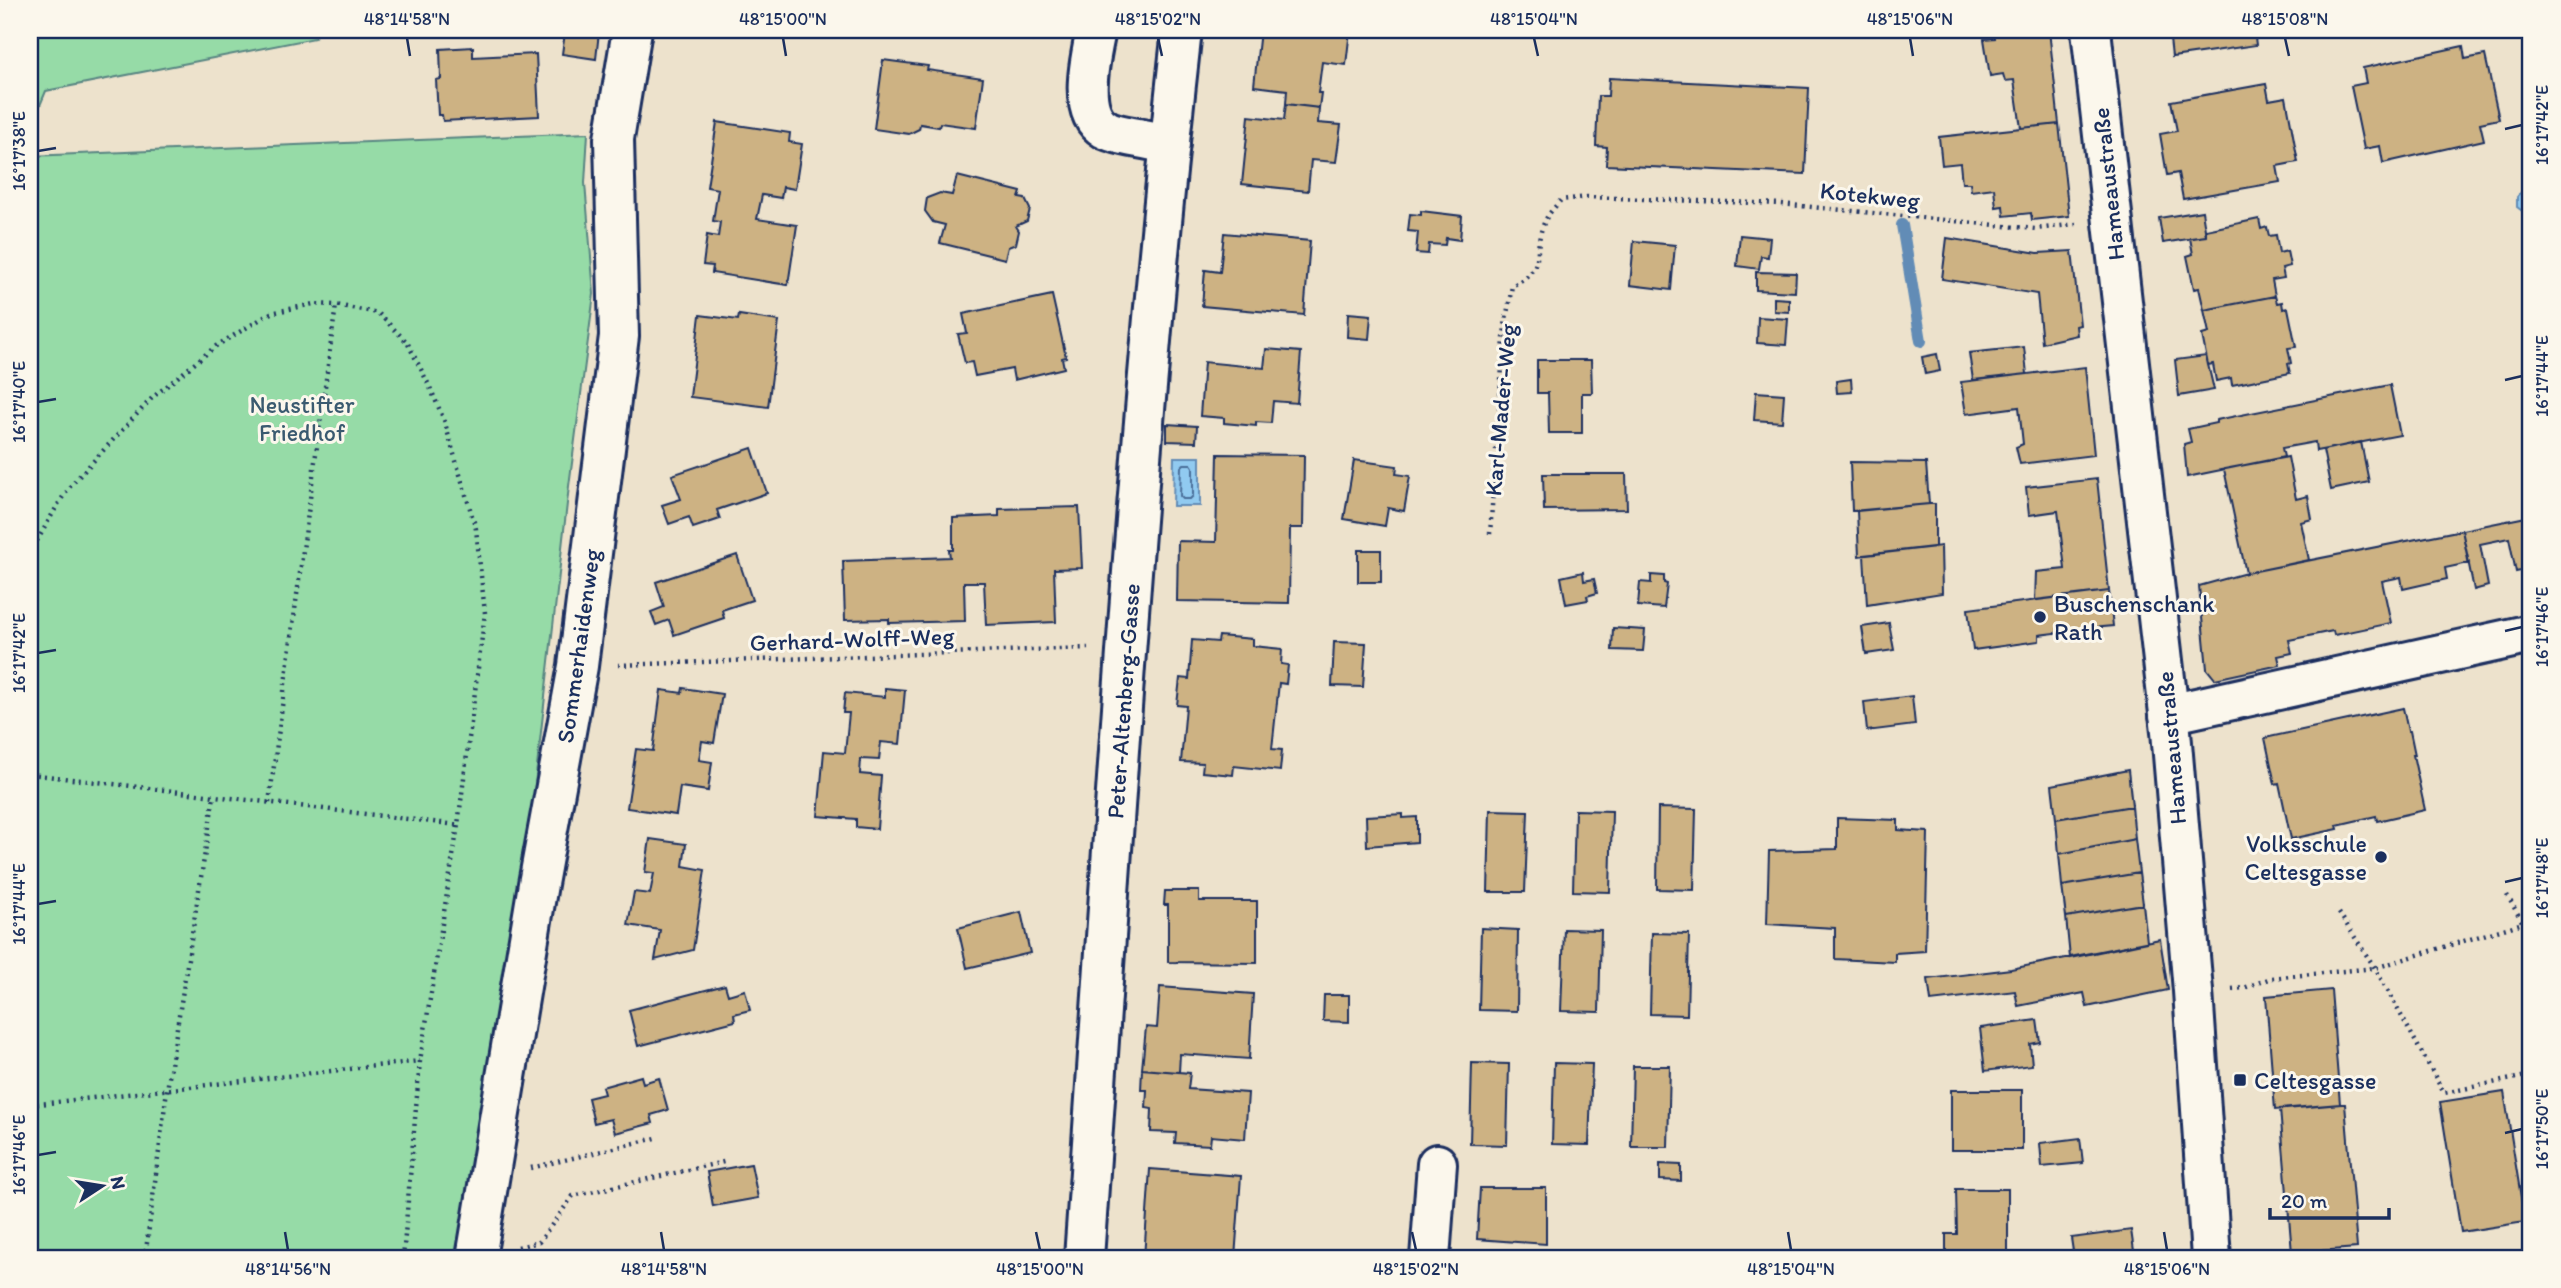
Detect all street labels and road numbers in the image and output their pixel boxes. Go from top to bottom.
street label: Hameaustraße [2086,106,2130,262]
street label: Kotekweg [1819,175,1922,215]
street label: Karl-Mader-Weg [1478,322,1522,497]
street label: Sommerhaidenweg [550,546,606,745]
street label: Peter-Altenberg-Gasse [1100,582,1146,820]
street label: Gerhard-Wolff-Weg [749,621,956,657]
street label: Hameaustraße [2150,670,2192,826]

